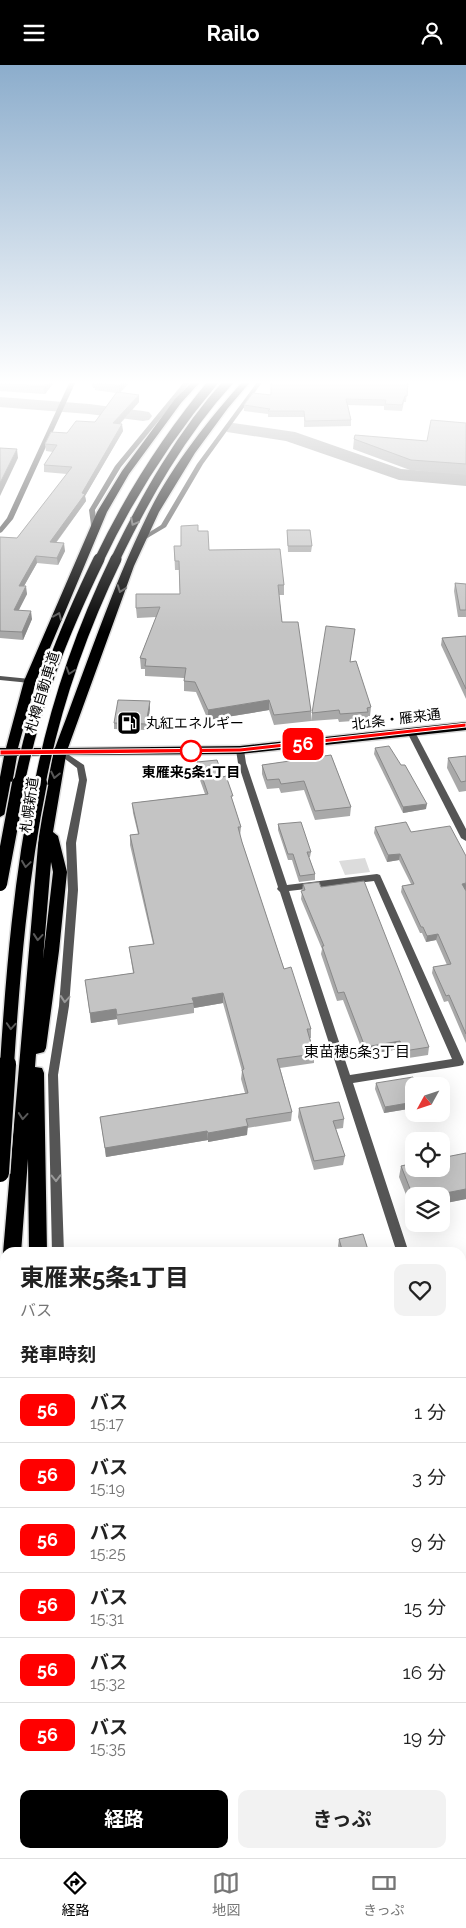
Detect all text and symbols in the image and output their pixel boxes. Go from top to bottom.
icon: menu [20,19,48,47]
icon: person [418,19,446,47]
text: Railo [207,20,259,46]
one-way arrow [130,517,140,526]
one-way arrow [117,584,127,593]
one-way arrow [51,612,62,621]
street label: 札樽自動車道 [22,649,62,735]
one-way arrow [65,667,75,675]
street label: 北1条・雁来通 [350,706,442,732]
fuel station icon: 丸紅エネルギー [116,710,142,736]
place label: 丸紅エネルギー [146,715,244,731]
line badge: 56 [280,728,326,760]
text: 56 [293,733,313,754]
marker: 東雁来5条1丁目 [180,740,202,762]
place label: 東雁来5条1丁目 [142,764,240,780]
one-way arrow [50,771,61,780]
street label: 札幌新道 [17,776,41,834]
one-way arrow [22,860,32,868]
one-way arrow [33,933,44,941]
one-way arrow [59,995,70,1003]
one-way arrow [5,1022,16,1030]
district label: 東苗穂5条3丁目 [304,1043,410,1061]
north arrow [405,1077,450,1123]
map controls [405,1077,450,1232]
one-way arrow [18,1112,29,1120]
button: locate [405,1132,450,1177]
one-way arrow [51,1174,61,1182]
button: layers [405,1187,450,1232]
text: 東雁来5条1丁目 [20,1263,189,1292]
button: heart [394,1264,446,1316]
text: バス [20,1301,52,1320]
text: 発車時刻 [20,1343,96,1365]
text: バス [90,1391,128,1413]
text: 56 [37,1399,58,1420]
text: 1 分 [414,1401,446,1423]
text: 15:17 [90,1414,124,1433]
text: バス [90,1456,128,1478]
text: 56 [37,1464,58,1485]
text: 3 分 [412,1466,446,1488]
text: 15:19 [90,1479,125,1498]
text: バス [90,1521,128,1543]
text: 56 [37,1529,58,1550]
text: 9 分 [411,1531,446,1553]
text: 15:25 [90,1544,126,1563]
text: バス [90,1586,128,1608]
text: 56 [37,1594,58,1615]
text: 15 分 [404,1596,446,1618]
text: 15:31 [90,1609,124,1628]
text: バス [90,1651,128,1673]
text: 56 [37,1659,58,1680]
text: 16 分 [403,1661,446,1683]
text: 15:32 [90,1674,125,1693]
text: バス [90,1716,128,1738]
text: 56 [37,1724,58,1745]
text: 19 分 [403,1726,446,1748]
text: 15:35 [90,1739,126,1758]
button: 経路 [20,1790,228,1848]
button: きっぷ [238,1790,446,1848]
tab: 経路 [61,1869,89,1919]
tab: 地図 [212,1869,240,1919]
tab: きっぷ [363,1869,405,1919]

